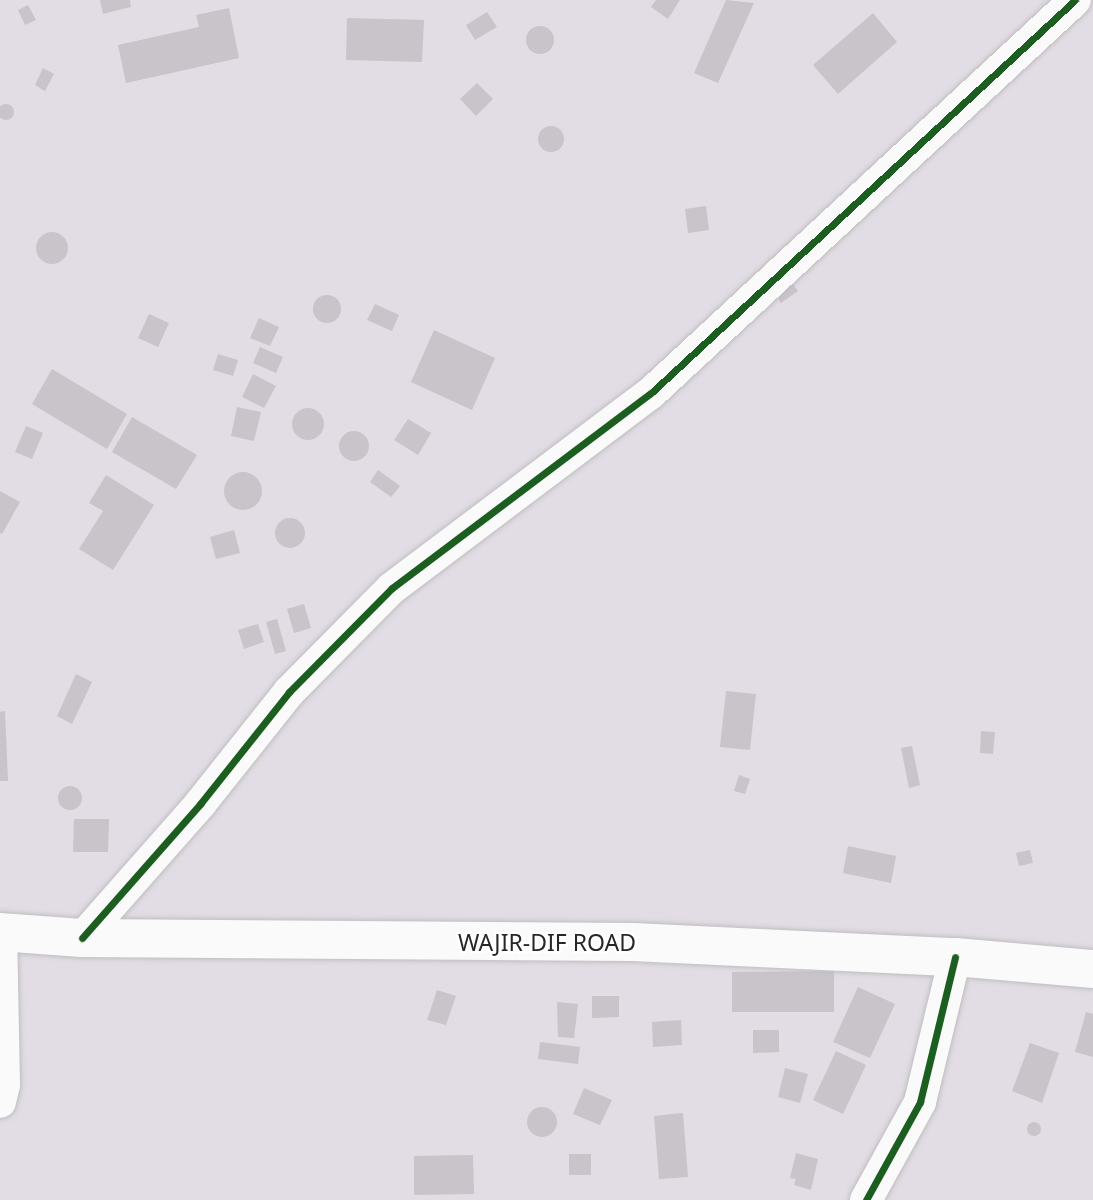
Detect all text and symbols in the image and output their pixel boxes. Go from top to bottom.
street label: WAJIR-DIF ROAD [458,928,636,956]

